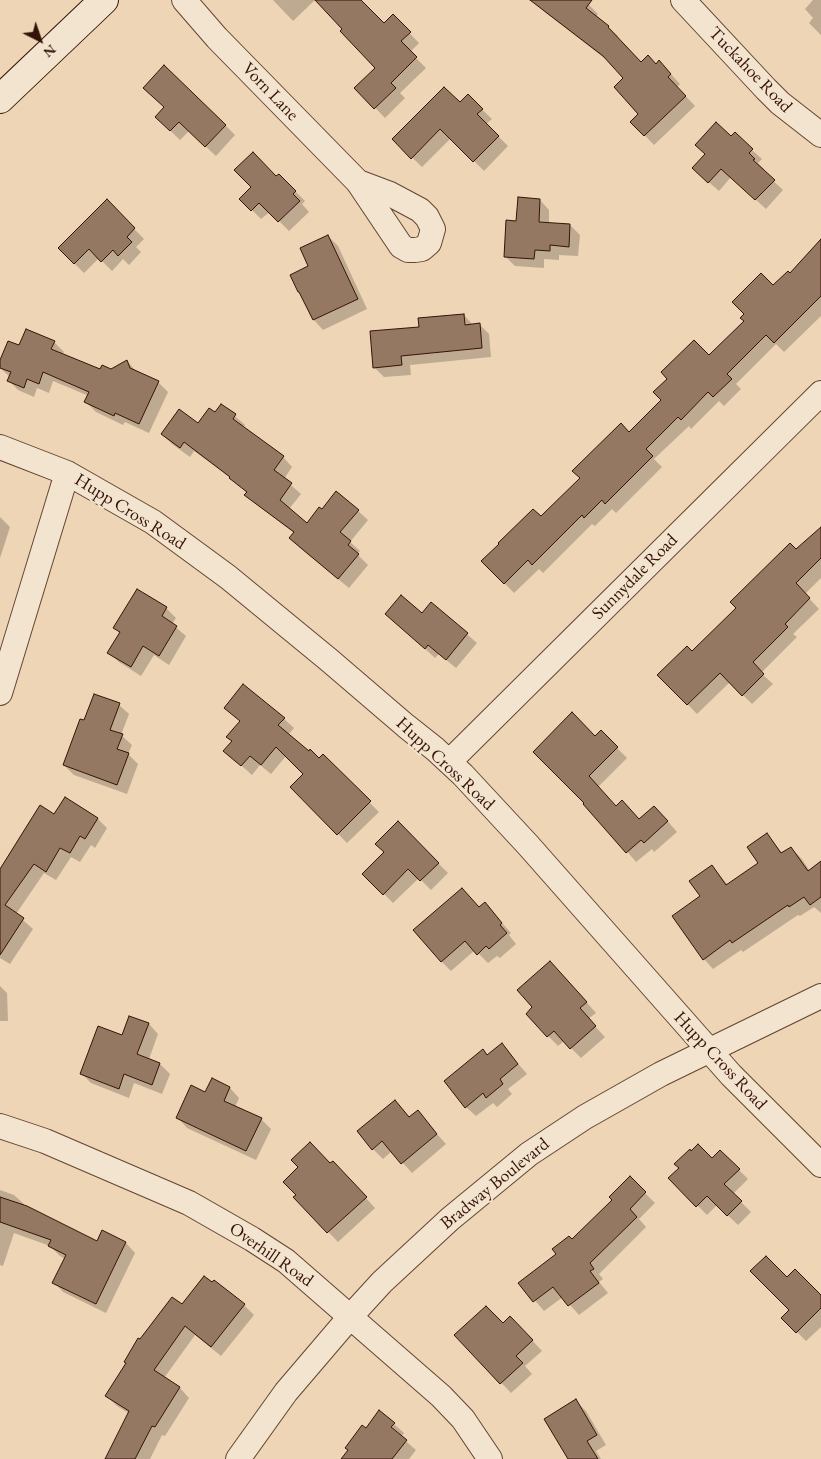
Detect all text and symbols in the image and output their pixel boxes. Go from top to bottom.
north arrow [15,15,65,65]
street label: Tuckahoe Road [704,23,796,117]
text: N [40,41,60,62]
street label: Vorn Lane [237,58,303,126]
street label: Hupp Cross Road [70,469,190,555]
street label: Sunnydale Road [588,530,682,624]
street label: Hupp Cross Road [391,713,499,815]
street label: Hupp Cross Road [669,1007,771,1115]
street label: Bradway Boulevard [436,1134,554,1234]
street label: Overhill Road [225,1218,317,1292]

